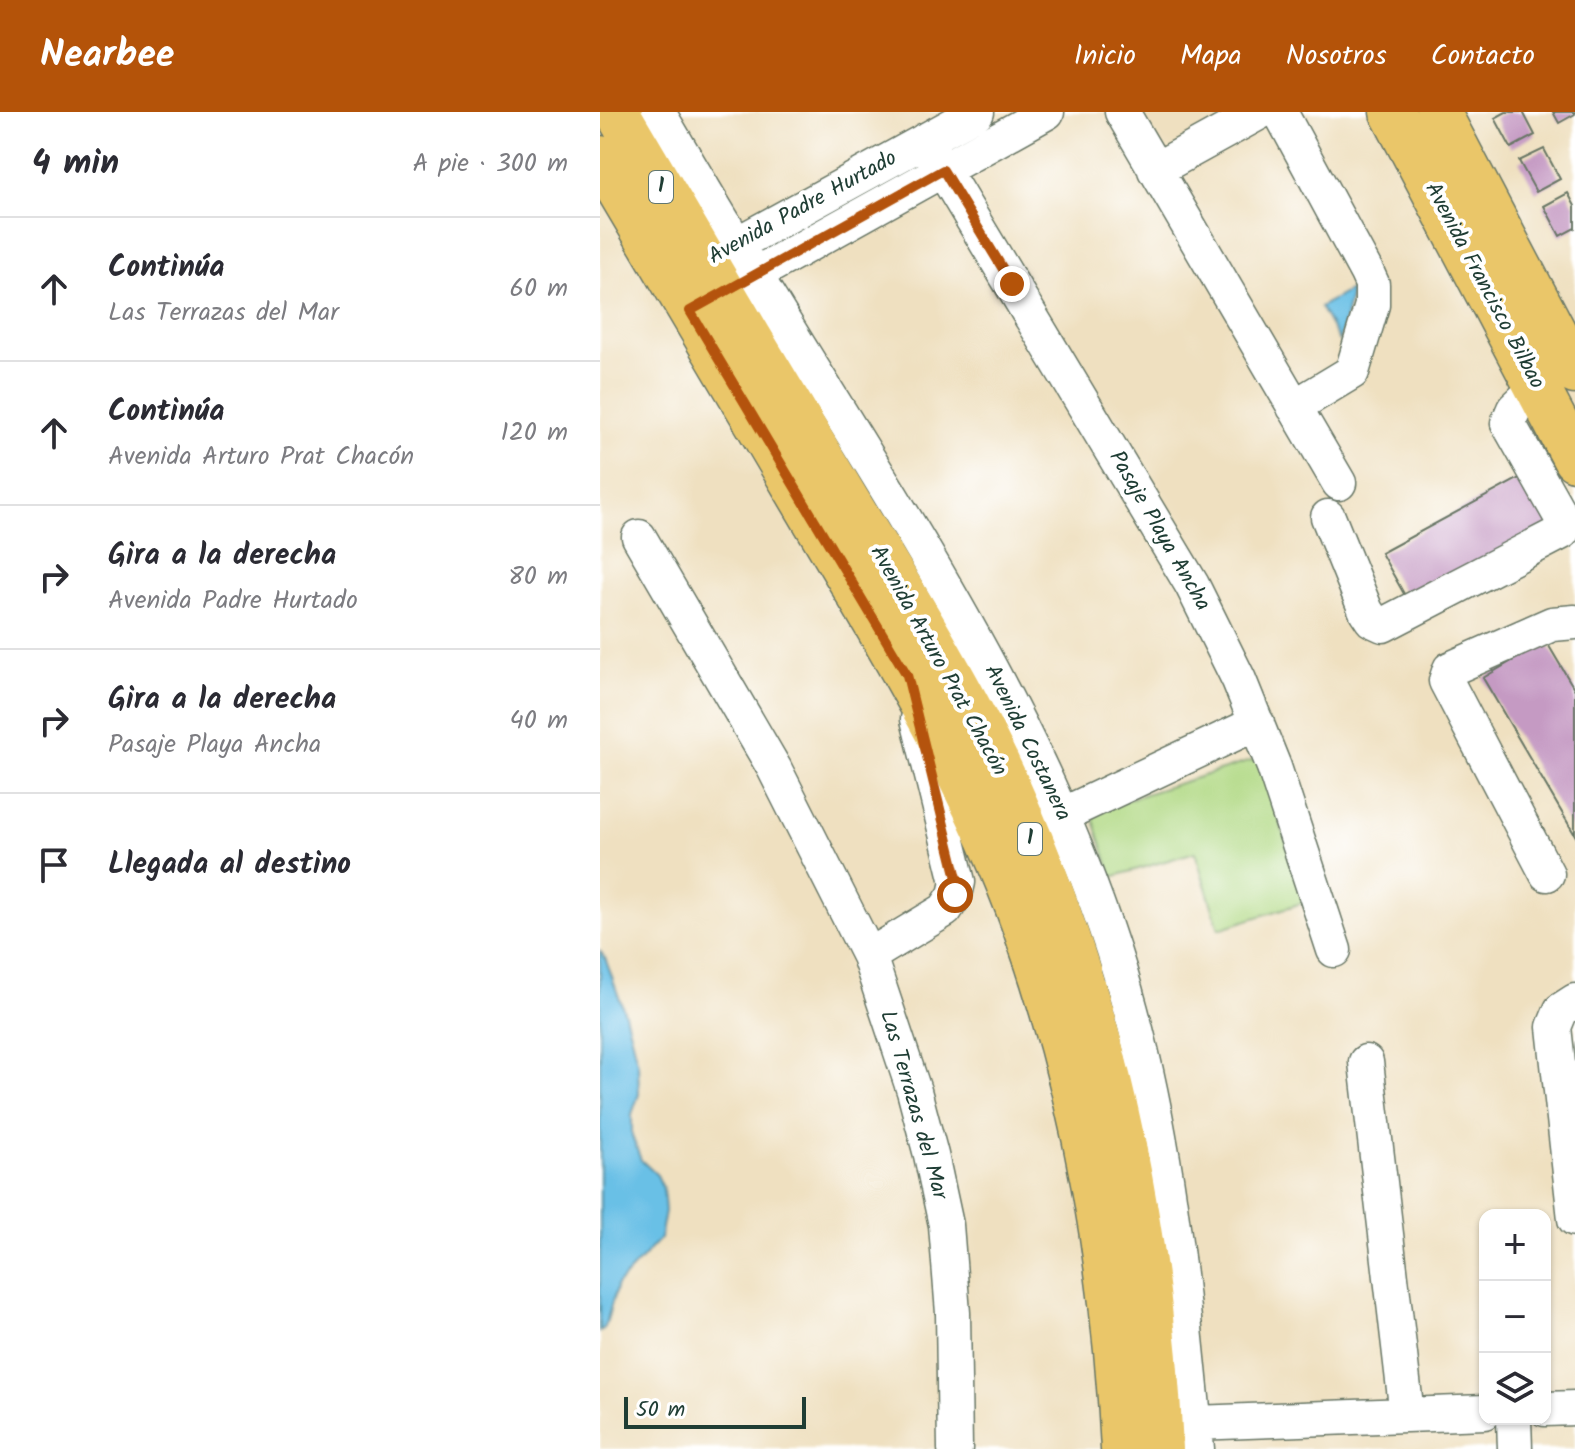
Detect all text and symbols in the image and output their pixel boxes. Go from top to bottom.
text: Nearbee [40,26,174,86]
text: Inicio [1074,34,1136,79]
text: Mapa [1180,34,1242,79]
text: Nosotros [1286,34,1387,79]
text: Contacto [1431,34,1535,79]
text: 4 min [32,137,119,191]
street label: Avenida Padre Hurtado [702,141,904,275]
text: A pie · 300 m [412,143,568,185]
road number: 1 [649,171,673,203]
street label: Avenida Francisco Bilbao [1415,176,1553,396]
text: Continúa [108,244,224,292]
route end [994,266,1030,302]
icon: ahead [32,267,76,311]
text: 60 m [509,268,568,310]
text: Las Terrazas del Mar [108,292,339,334]
text: Continúa [108,388,224,436]
icon: ahead [32,411,76,455]
text: 120 m [501,412,568,454]
text: Avenida Arturo Prat Chacón [108,436,414,478]
street label: Pasaje Playa Ancha [1099,444,1219,618]
text: Gira a la derecha [108,532,336,580]
street label: Avenida Arturo Prat Chacón [860,539,1016,783]
icon: right [32,555,76,599]
text: 80 m [508,556,568,598]
text: Avenida Padre Hurtado [108,580,358,622]
street label: Avenida Costanera [974,659,1080,827]
text: Gira a la derecha [108,676,336,724]
icon: right [32,699,76,743]
text: 40 m [510,700,568,742]
text: Pasaje Playa Ancha [108,724,321,766]
road number: 1 [1018,823,1042,855]
text: Llegada al destino [108,841,351,889]
icon: arrive [32,843,76,887]
route start [937,877,973,913]
street label: Las Terrazas del Mar [869,1006,957,1205]
map controls [1479,1209,1551,1425]
button: + [1479,1209,1551,1281]
button: − [1479,1281,1551,1353]
button: layers [1479,1353,1551,1425]
scale bar [624,1393,806,1429]
text: 50 m [636,1393,685,1428]

